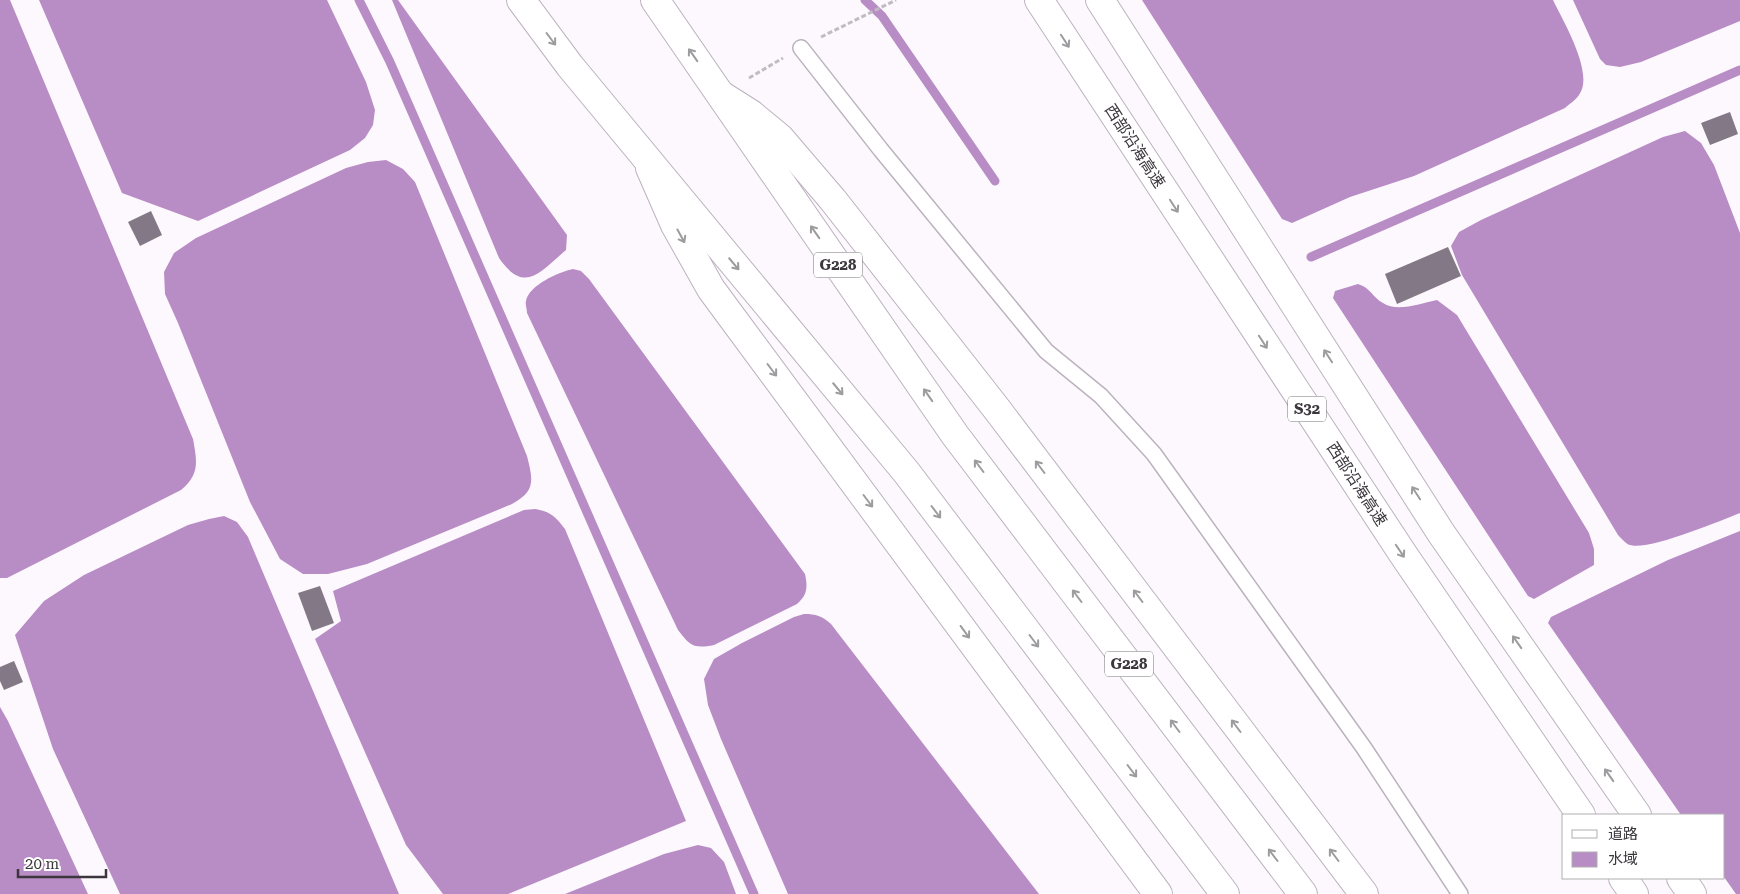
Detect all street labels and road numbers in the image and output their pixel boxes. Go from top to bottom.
street label: 西部沿海高速 [1101,101,1169,191]
road number: G228 [814,252,862,278]
road number: S32 [1288,396,1326,422]
street label: 西部沿海高速 [1323,439,1391,529]
road number: G228 [1105,652,1153,676]

